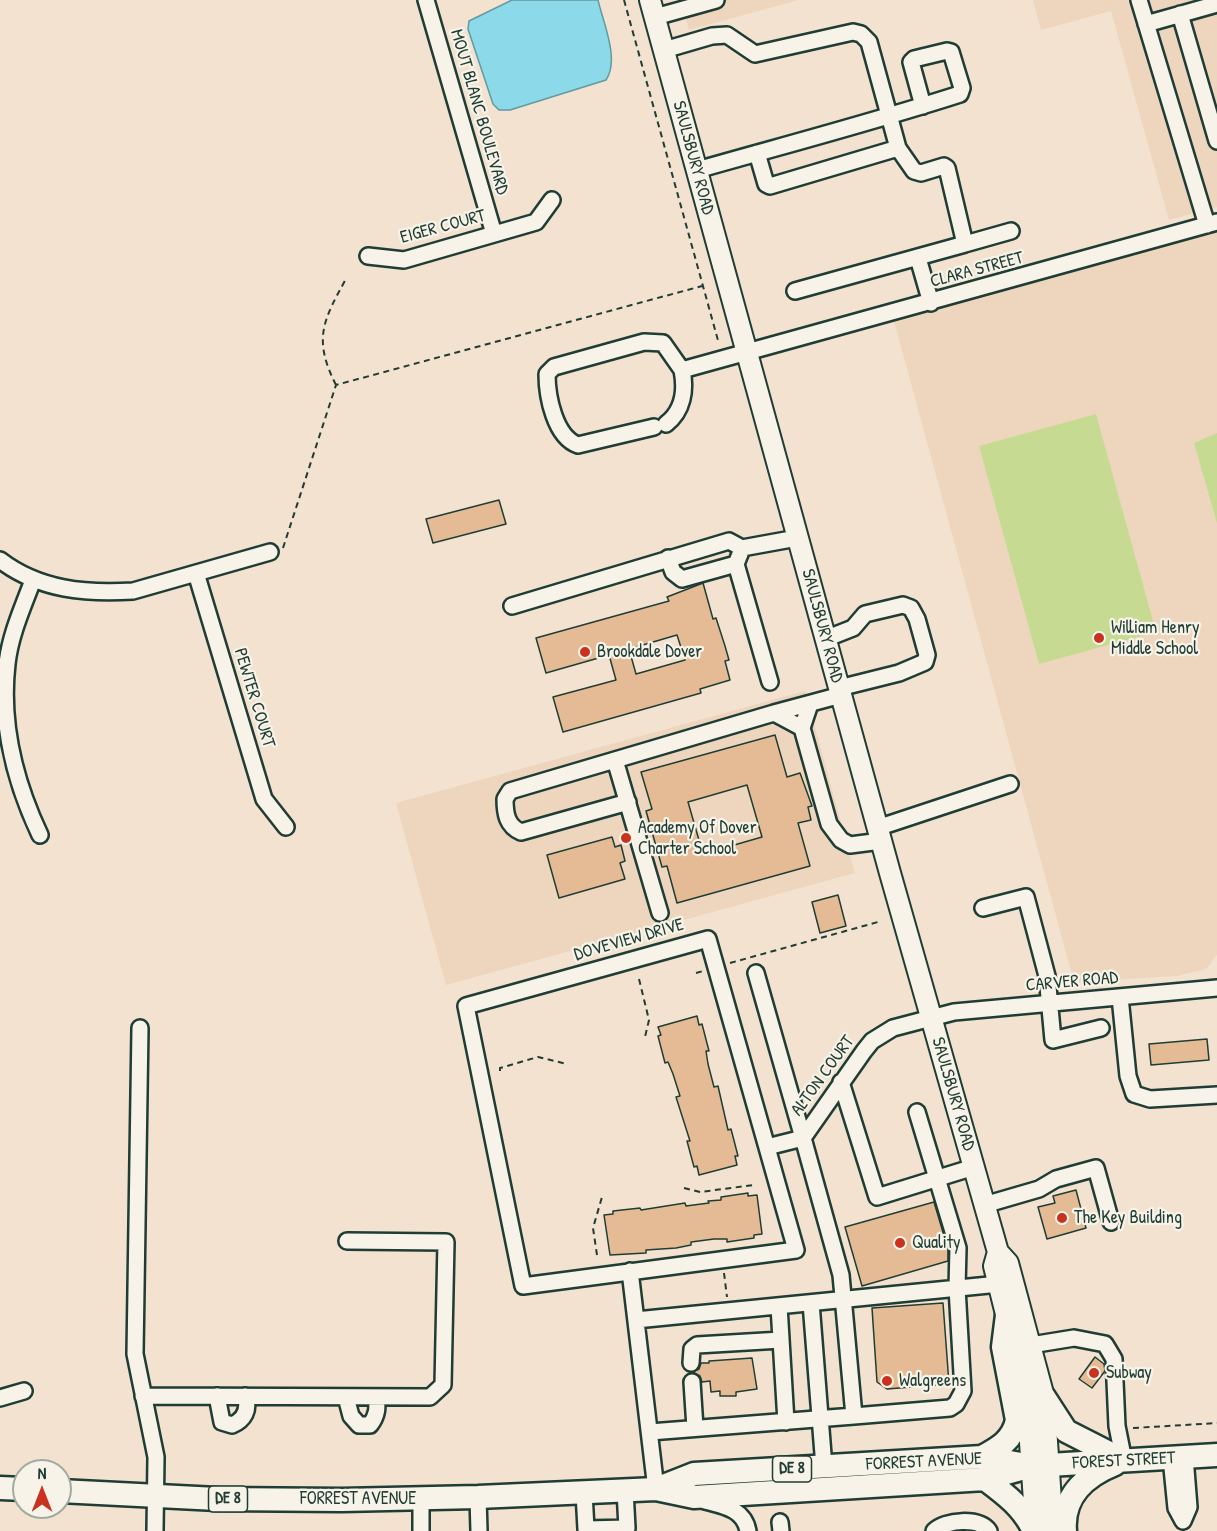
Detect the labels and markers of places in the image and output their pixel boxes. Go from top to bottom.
place label: William Henry Middle School [1111,617,1200,660]
marker: William Henry Middle School [1092,631,1106,645]
place label: Brookdale Dover [597,641,702,663]
marker: Brookdale Dover [578,645,592,659]
place label: Academy Of Dover Charter School [638,817,757,860]
marker: Academy Of Dover Charter School [619,831,633,845]
place label: The Key Building [1074,1207,1182,1229]
marker: The Key Building [1055,1211,1069,1225]
place label: Quality [912,1232,961,1254]
marker: Quality [893,1236,907,1250]
place label: Subway [1106,1362,1152,1384]
marker: Subway [1087,1366,1101,1380]
place label: Walgreens [899,1370,966,1392]
marker: Walgreens [880,1374,894,1388]

